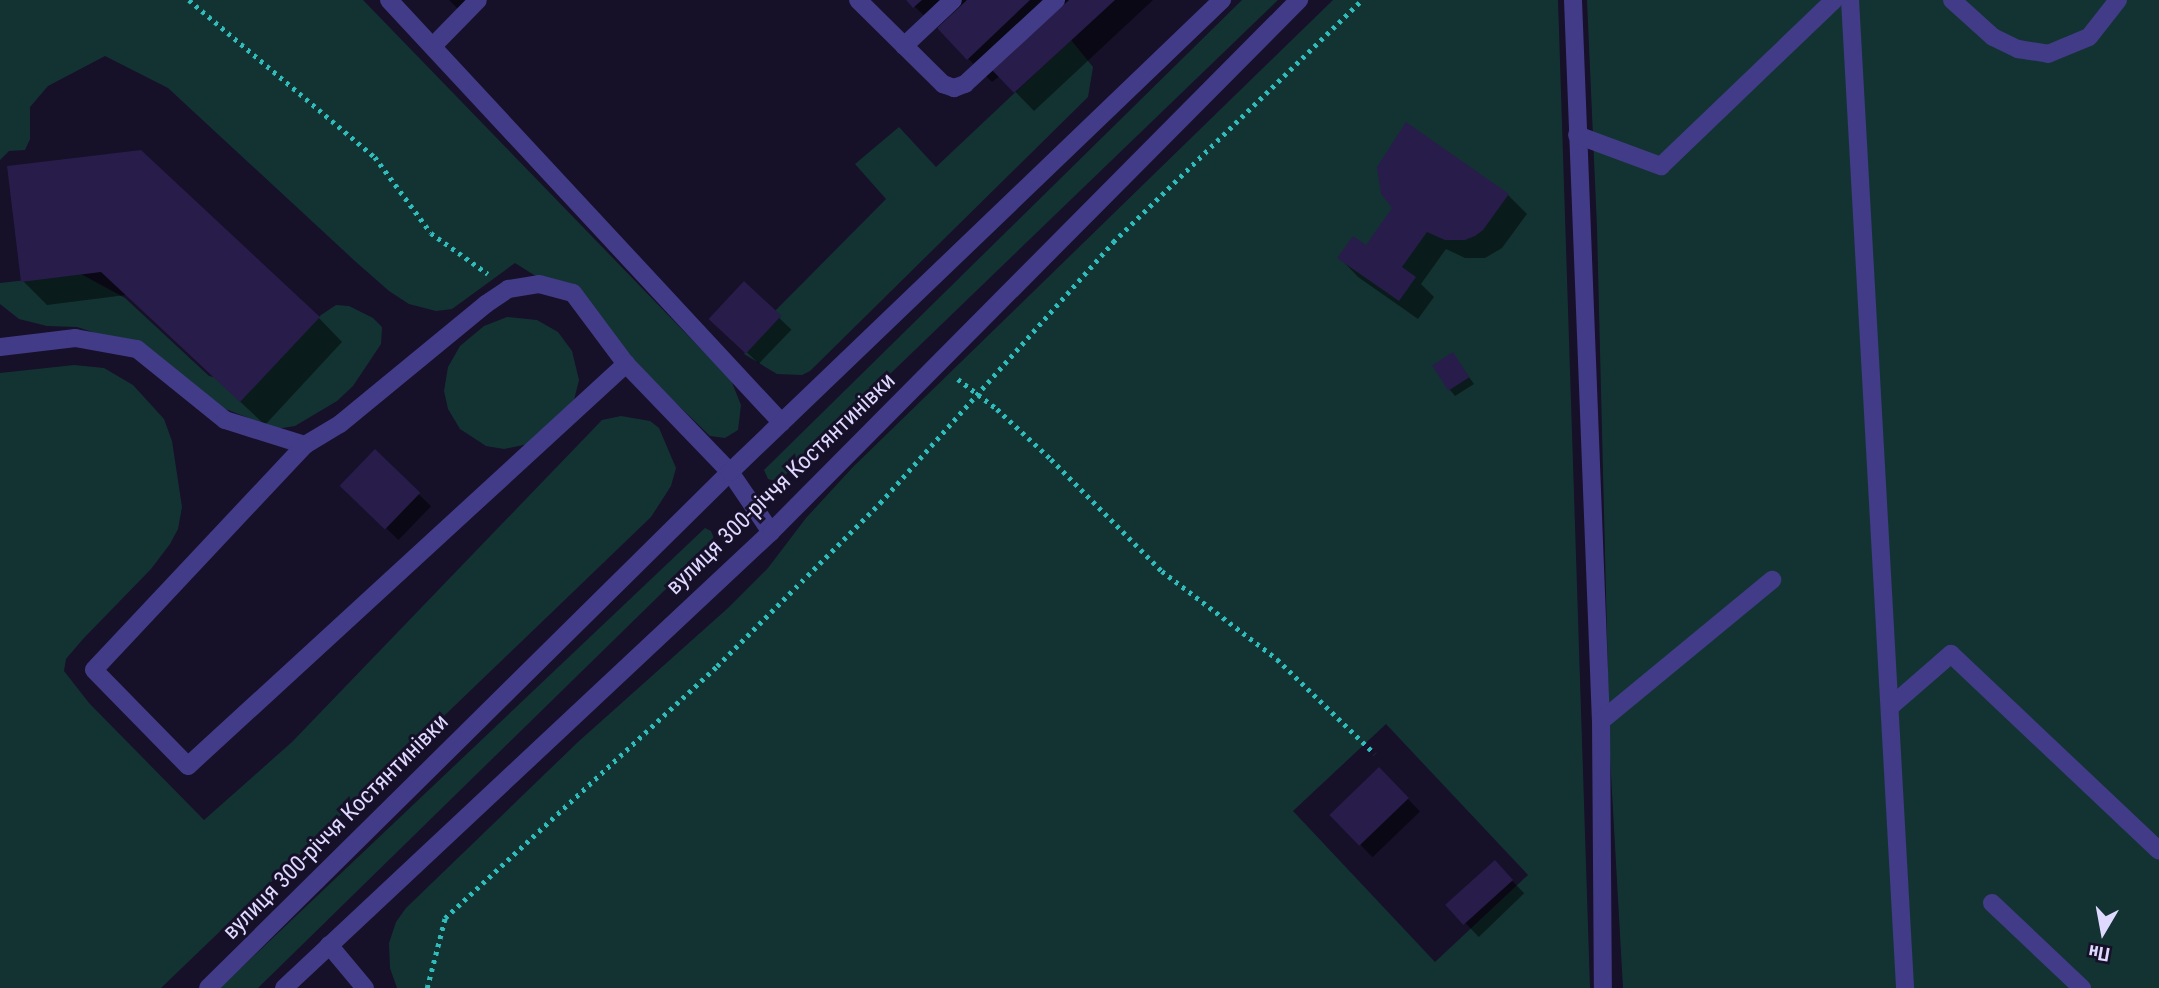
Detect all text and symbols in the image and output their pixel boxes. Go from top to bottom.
street label: вулиця 300-річчя Костянтинівки [661,367,901,601]
street label: вулиця 300-річчя Костянтинівки [217,708,455,946]
north arrow [2068,897,2138,967]
text: Пн [2087,940,2112,966]

